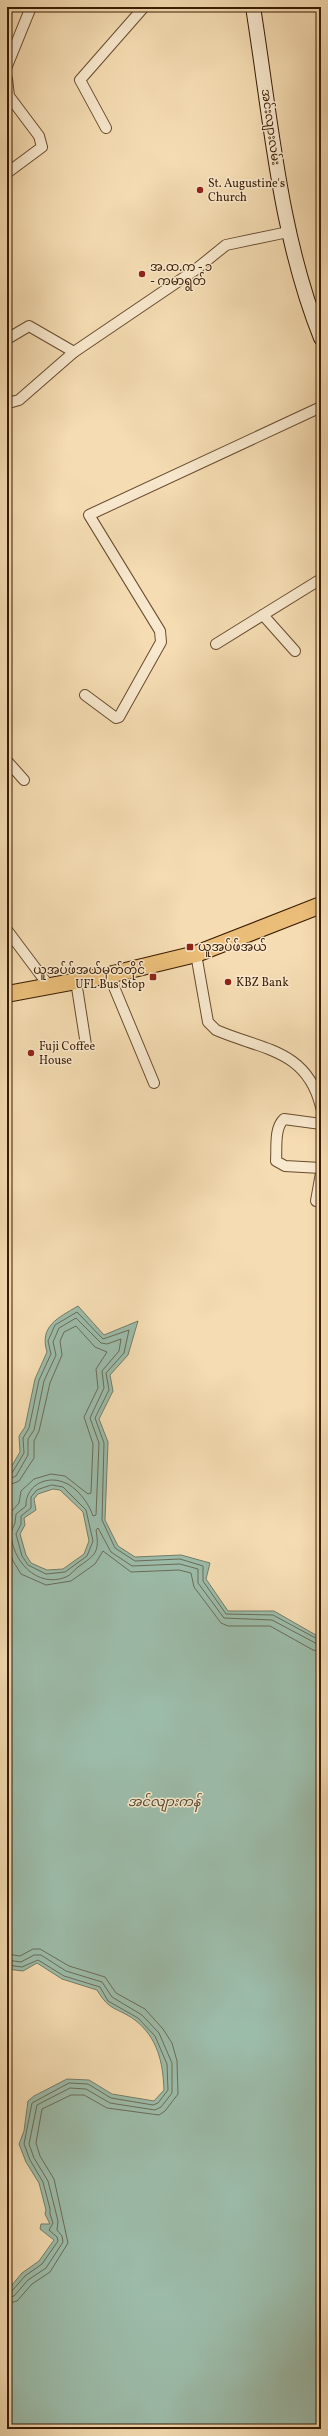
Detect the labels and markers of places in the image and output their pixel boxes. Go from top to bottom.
place label: St. Augustine's Church [208,176,285,206]
marker: St. Augustine's Church [195,185,205,195]
place label: အ.ထ.က - ၁ - ကမာရွတ် [150,260,212,291]
marker: အ.ထ.က - ၁ - ကမာရွတ် [137,269,147,279]
place label: ယူအပ်ဖ်အယ် [198,938,267,957]
marker: ယူအပ်ဖ်အယ် [185,942,195,952]
place label: ယူအပ်ဖ်အယ်မှတ်တိုင် UFL Bus Stop [33,961,145,993]
marker: ယူအပ်ဖ်အယ်မှတ်တိုင် UFL Bus Stop [148,972,158,982]
place label: KBZ Bank [236,975,289,991]
marker: KBZ Bank [223,977,233,987]
place label: Fuji Coffee House [39,1039,95,1069]
marker: Fuji Coffee House [26,1048,36,1058]

